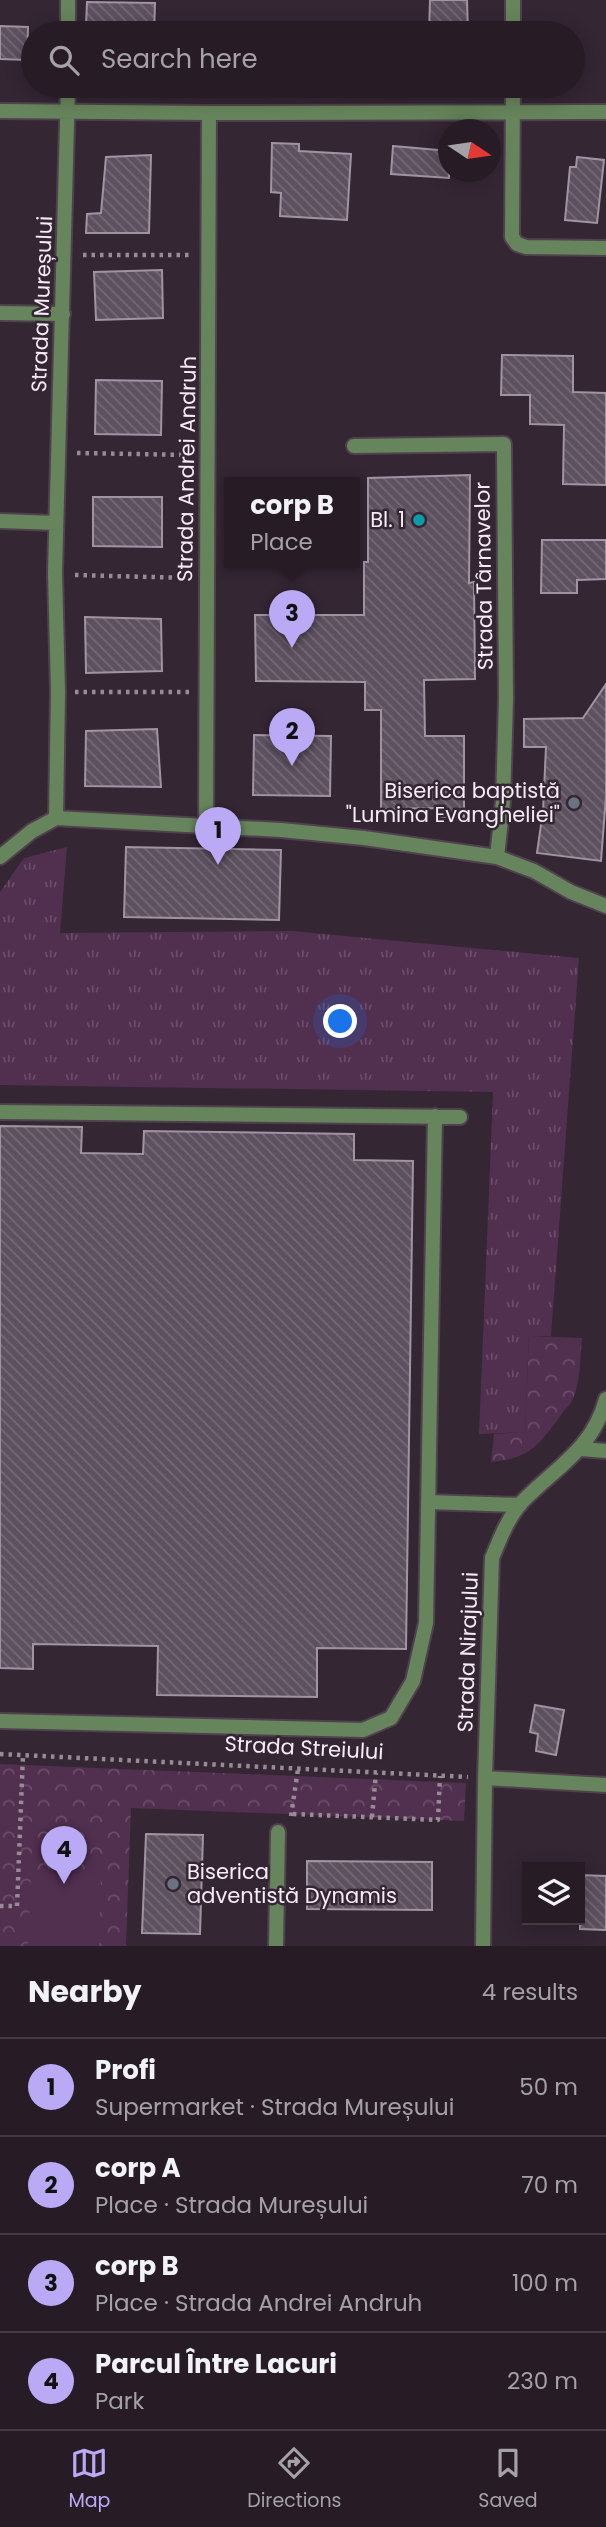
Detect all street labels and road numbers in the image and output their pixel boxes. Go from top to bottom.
street label: Strada Mureșului [24,215,59,393]
street label: Strada Andrei Andruh [170,356,203,582]
street label: Strada Târnavelor [467,481,500,670]
street label: Strada Nirajului [450,1571,485,1733]
street label: Strada Streiului [224,1729,384,1766]

